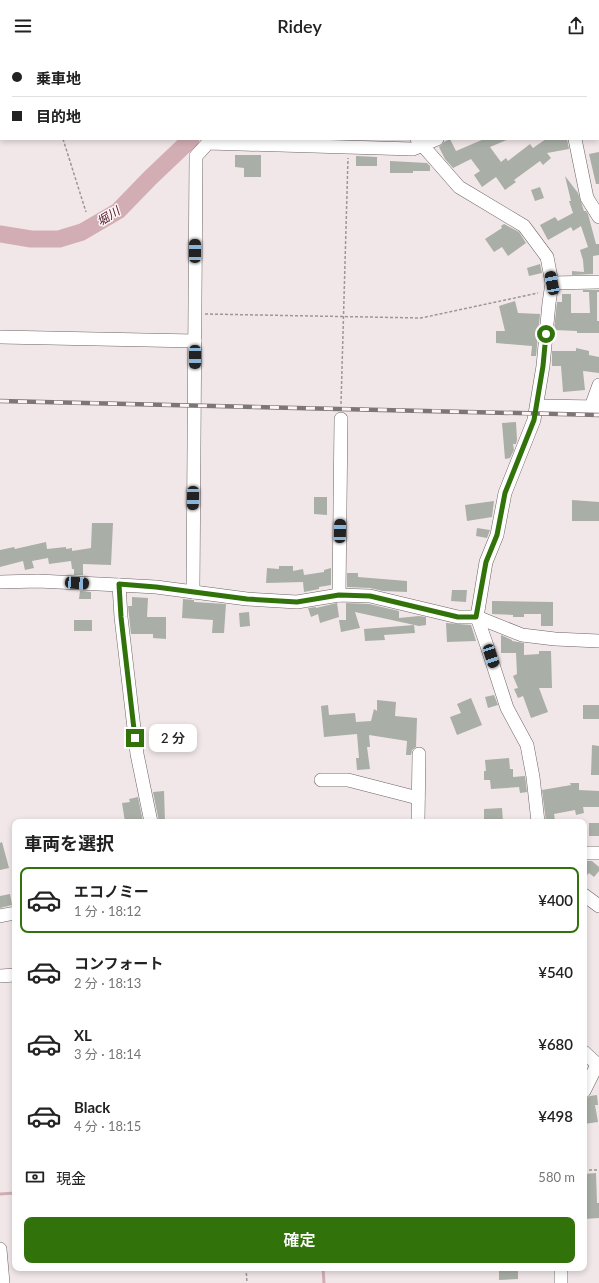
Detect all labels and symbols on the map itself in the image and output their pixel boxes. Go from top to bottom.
water label: 堀川 [94,202,124,229]
car [189,239,201,263]
car [544,270,560,296]
route start [537,325,555,343]
car [189,345,201,369]
car [187,486,199,510]
car [334,519,346,543]
car [65,576,89,590]
car [482,643,500,669]
callout: 2 分 [149,724,197,752]
route end [126,729,144,747]

